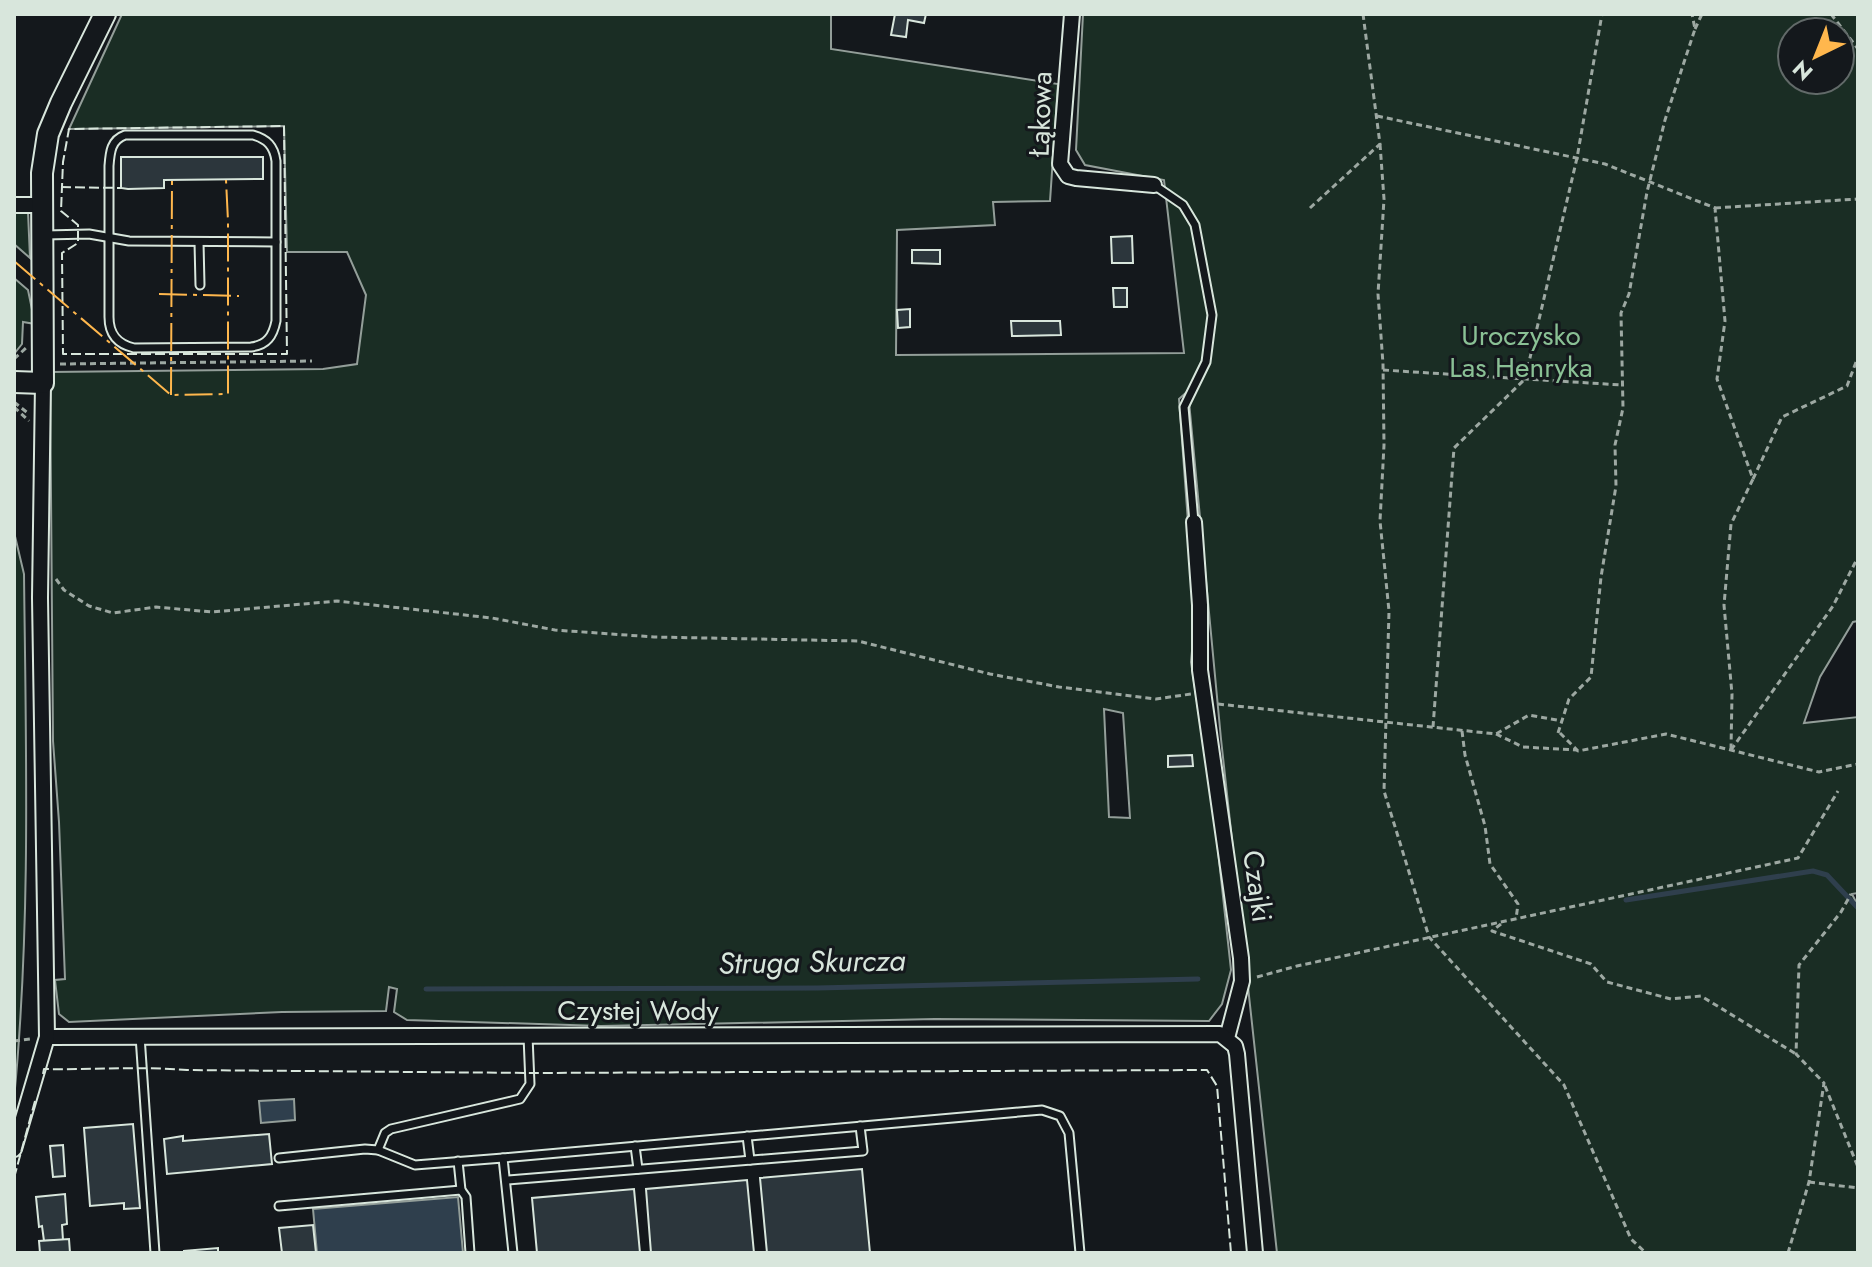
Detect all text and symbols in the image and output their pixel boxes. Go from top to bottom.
north arrow [1776,16,1856,96]
text: N [1785,53,1820,88]
street label: Łąkowa [1018,71,1062,158]
park label: Uroczysko Las Henryka [1449,315,1593,388]
street label: Czajki [1232,847,1283,925]
water label: Struga Skurcza [718,938,907,985]
street label: Czystej Wody [557,990,720,1031]

